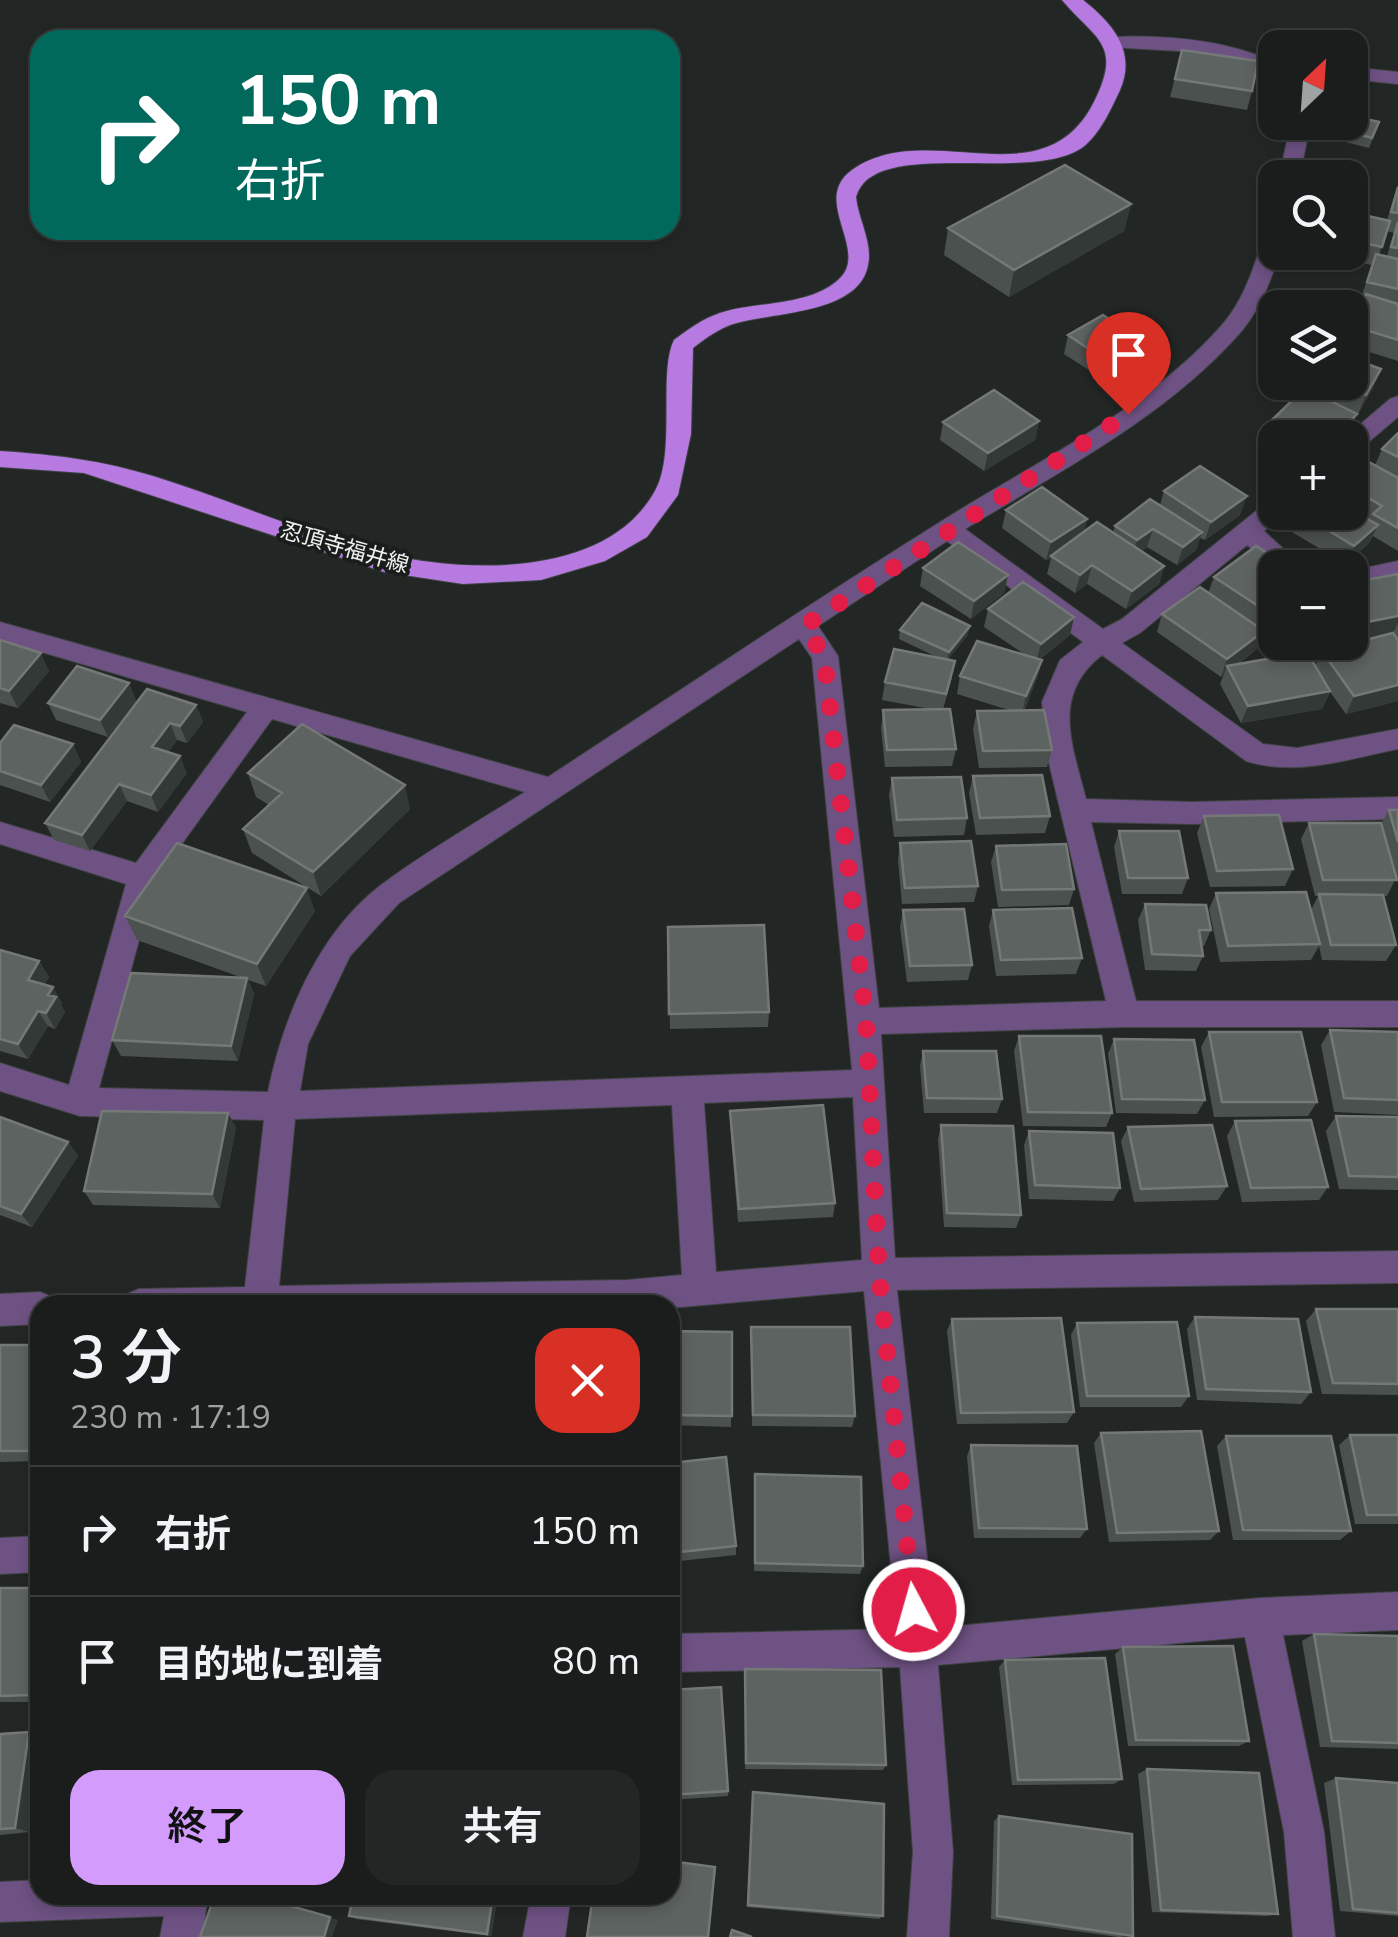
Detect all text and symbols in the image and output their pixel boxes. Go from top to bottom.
north arrow [1258,30,1368,140]
map controls [1258,30,1368,660]
text: 150 m [235,53,441,149]
icon: right [70,70,200,200]
text: 右折 [235,151,325,212]
button: search [1258,160,1368,270]
button: layers [1258,290,1368,400]
pin [1086,312,1171,415]
icon: arrive [1101,327,1156,382]
button: + [1258,420,1368,530]
street label: 忍頂寺福井線 [277,515,412,581]
button: − [1258,550,1368,660]
text: 3 分 [70,1317,182,1399]
button: close [535,1328,640,1433]
text: 230 m · 17:19 [70,1396,271,1439]
icon: right [70,1504,125,1559]
text: 150 m [529,1506,640,1557]
text: 右折 [155,1509,231,1560]
position arrow [862,1558,966,1662]
icon: arrive [70,1634,125,1689]
text: 80 m [552,1636,640,1687]
text: 目的地に到着 [155,1639,383,1690]
button: 終了 [70,1770,345,1885]
button: 共有 [365,1770,640,1885]

